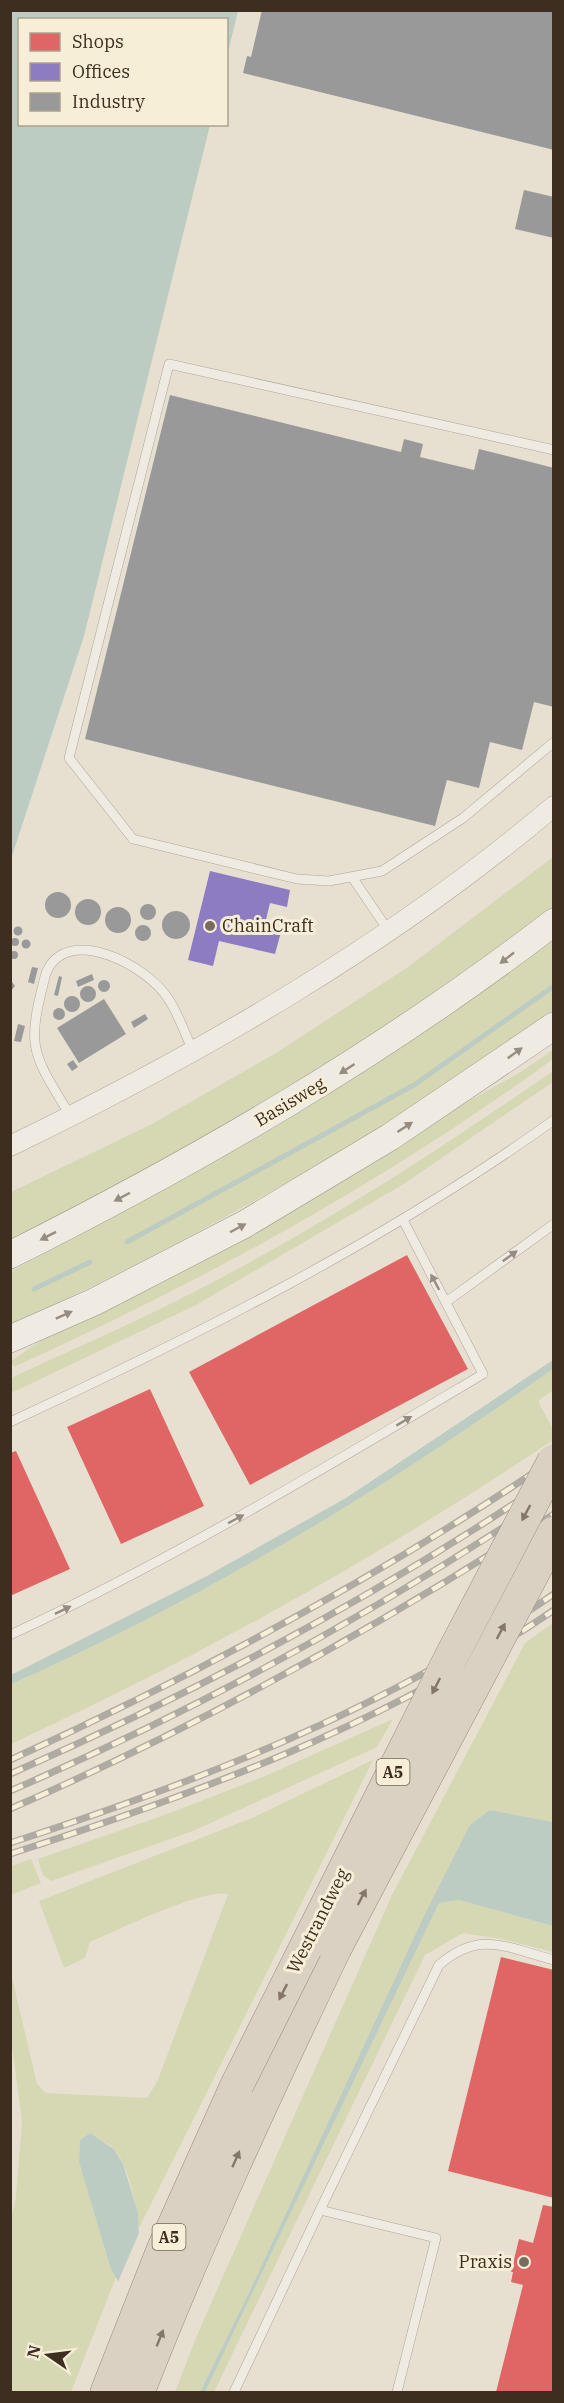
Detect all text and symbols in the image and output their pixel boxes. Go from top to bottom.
legend [18,18,228,126]
text: Shops [72,30,124,53]
text: Offices [72,60,130,83]
text: Industry [72,90,145,113]
place label: ChainCraft [222,914,314,937]
marker: ChainCraft [203,919,217,933]
one-way arrow [499,952,515,964]
one-way arrow [508,1048,523,1060]
one-way arrow [338,1063,355,1074]
street label: Basisweg [250,1071,329,1132]
one-way arrow [397,1122,413,1133]
one-way arrow [113,1192,130,1202]
one-way arrow [230,1223,247,1233]
one-way arrow [39,1231,56,1241]
one-way arrow [503,1250,518,1262]
one-way arrow [431,1274,440,1291]
one-way arrow [55,1310,73,1319]
one-way arrow [396,1416,413,1426]
one-way arrow [521,1505,531,1522]
one-way arrow [228,1514,245,1524]
one-way arrow [55,1605,72,1614]
one-way arrow [496,1622,506,1639]
one-way arrow [432,1678,441,1695]
road number: A5 [376,1759,410,1785]
street label: Westrandweg [281,1864,354,1977]
one-way arrow [357,1888,367,1905]
one-way arrow [278,1983,287,2000]
one-way arrow [231,2149,241,2167]
road number: A5 [152,2224,186,2250]
place label: Praxis [459,2250,512,2273]
marker: Praxis [517,2255,531,2269]
north arrow [18,2325,78,2385]
one-way arrow [156,2329,165,2347]
text: N [22,2343,45,2360]

